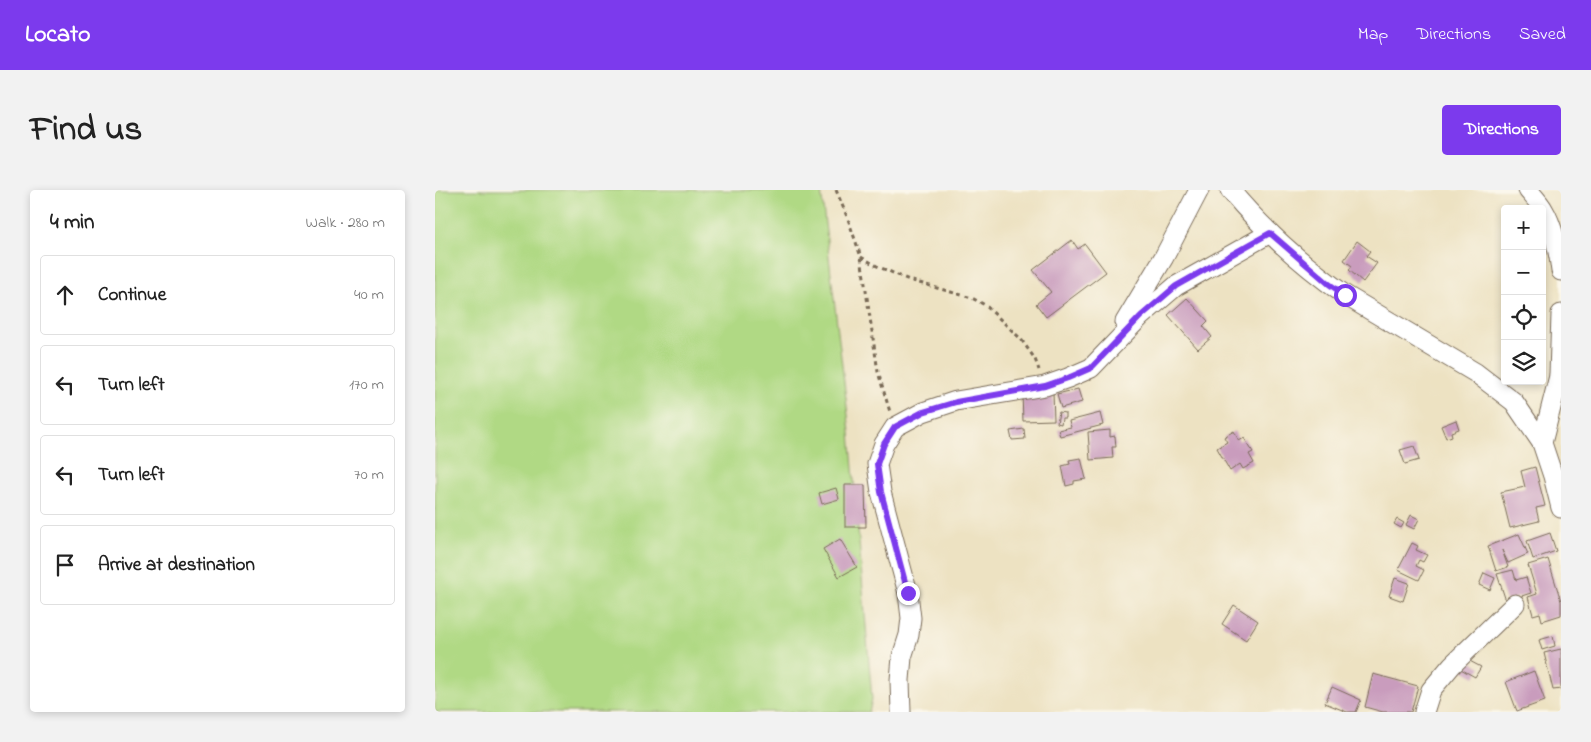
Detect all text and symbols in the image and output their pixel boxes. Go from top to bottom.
text: Locato [25,18,91,53]
text: Map [1358,22,1388,48]
text: Directions [1416,22,1491,48]
text: Saved [1519,22,1566,48]
text: Find us [30,105,142,156]
button: Directions [1442,105,1561,155]
map controls [1501,205,1546,385]
button: + [1501,205,1546,250]
text: 4 min [50,208,94,238]
text: Walk · 280 m [306,211,385,235]
button: − [1501,250,1546,295]
icon: ahead [51,281,79,309]
text: Continue [98,282,166,309]
text: 40 m [354,283,384,307]
route start [1334,284,1357,307]
button: locate [1501,295,1546,340]
button: layers [1501,340,1546,385]
icon: left [51,371,79,399]
text: Turn left [98,372,165,399]
text: 170 m [349,373,384,397]
icon: left [51,461,79,489]
text: Turn left [98,462,165,489]
text: 70 m [354,463,384,487]
icon: arrive [51,551,79,579]
text: Arrive at destination [98,552,255,579]
route end [897,582,920,605]

